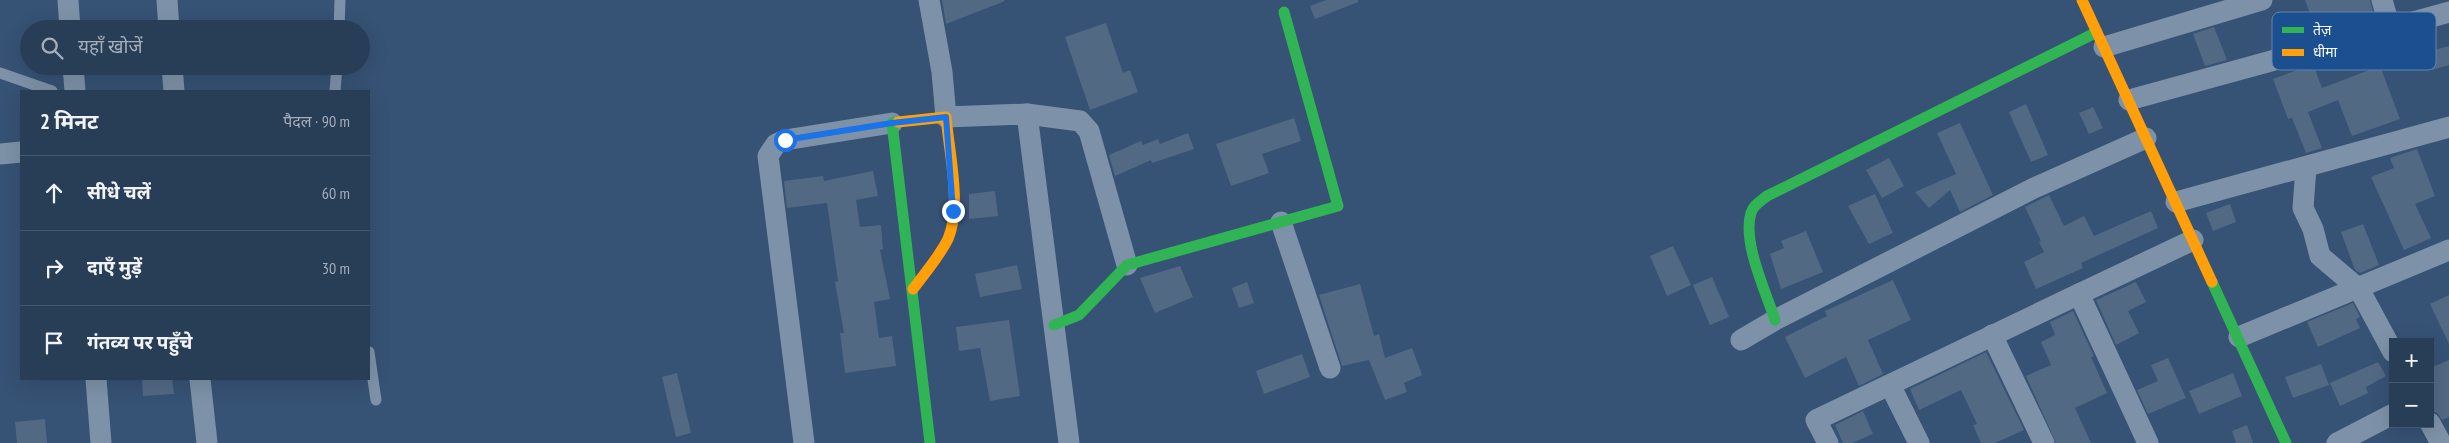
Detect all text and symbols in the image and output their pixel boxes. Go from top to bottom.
legend [2272,12,2436,70]
search box [20,20,370,75]
text: तेज़ [2313,21,2332,39]
icon: search [38,34,66,62]
text: यहाँ खोजें [78,34,143,58]
text: धीमा [2313,43,2338,61]
text: 2 मिनट [40,108,98,135]
text: पैदल · 90 m [283,111,350,131]
route start [774,129,797,152]
icon: ahead [40,179,68,207]
text: सीधे चलें [87,180,151,204]
text: 60 m [322,183,350,203]
route end [942,200,965,223]
icon: right [40,254,68,282]
text: दाएँ मुड़ें [87,255,142,279]
text: 30 m [322,258,350,278]
icon: arrive [40,329,68,357]
text: गंतव्य पर पहुँचे [87,330,192,354]
map controls [2389,338,2434,428]
button: + [2389,338,2434,383]
button: − [2389,383,2434,428]

